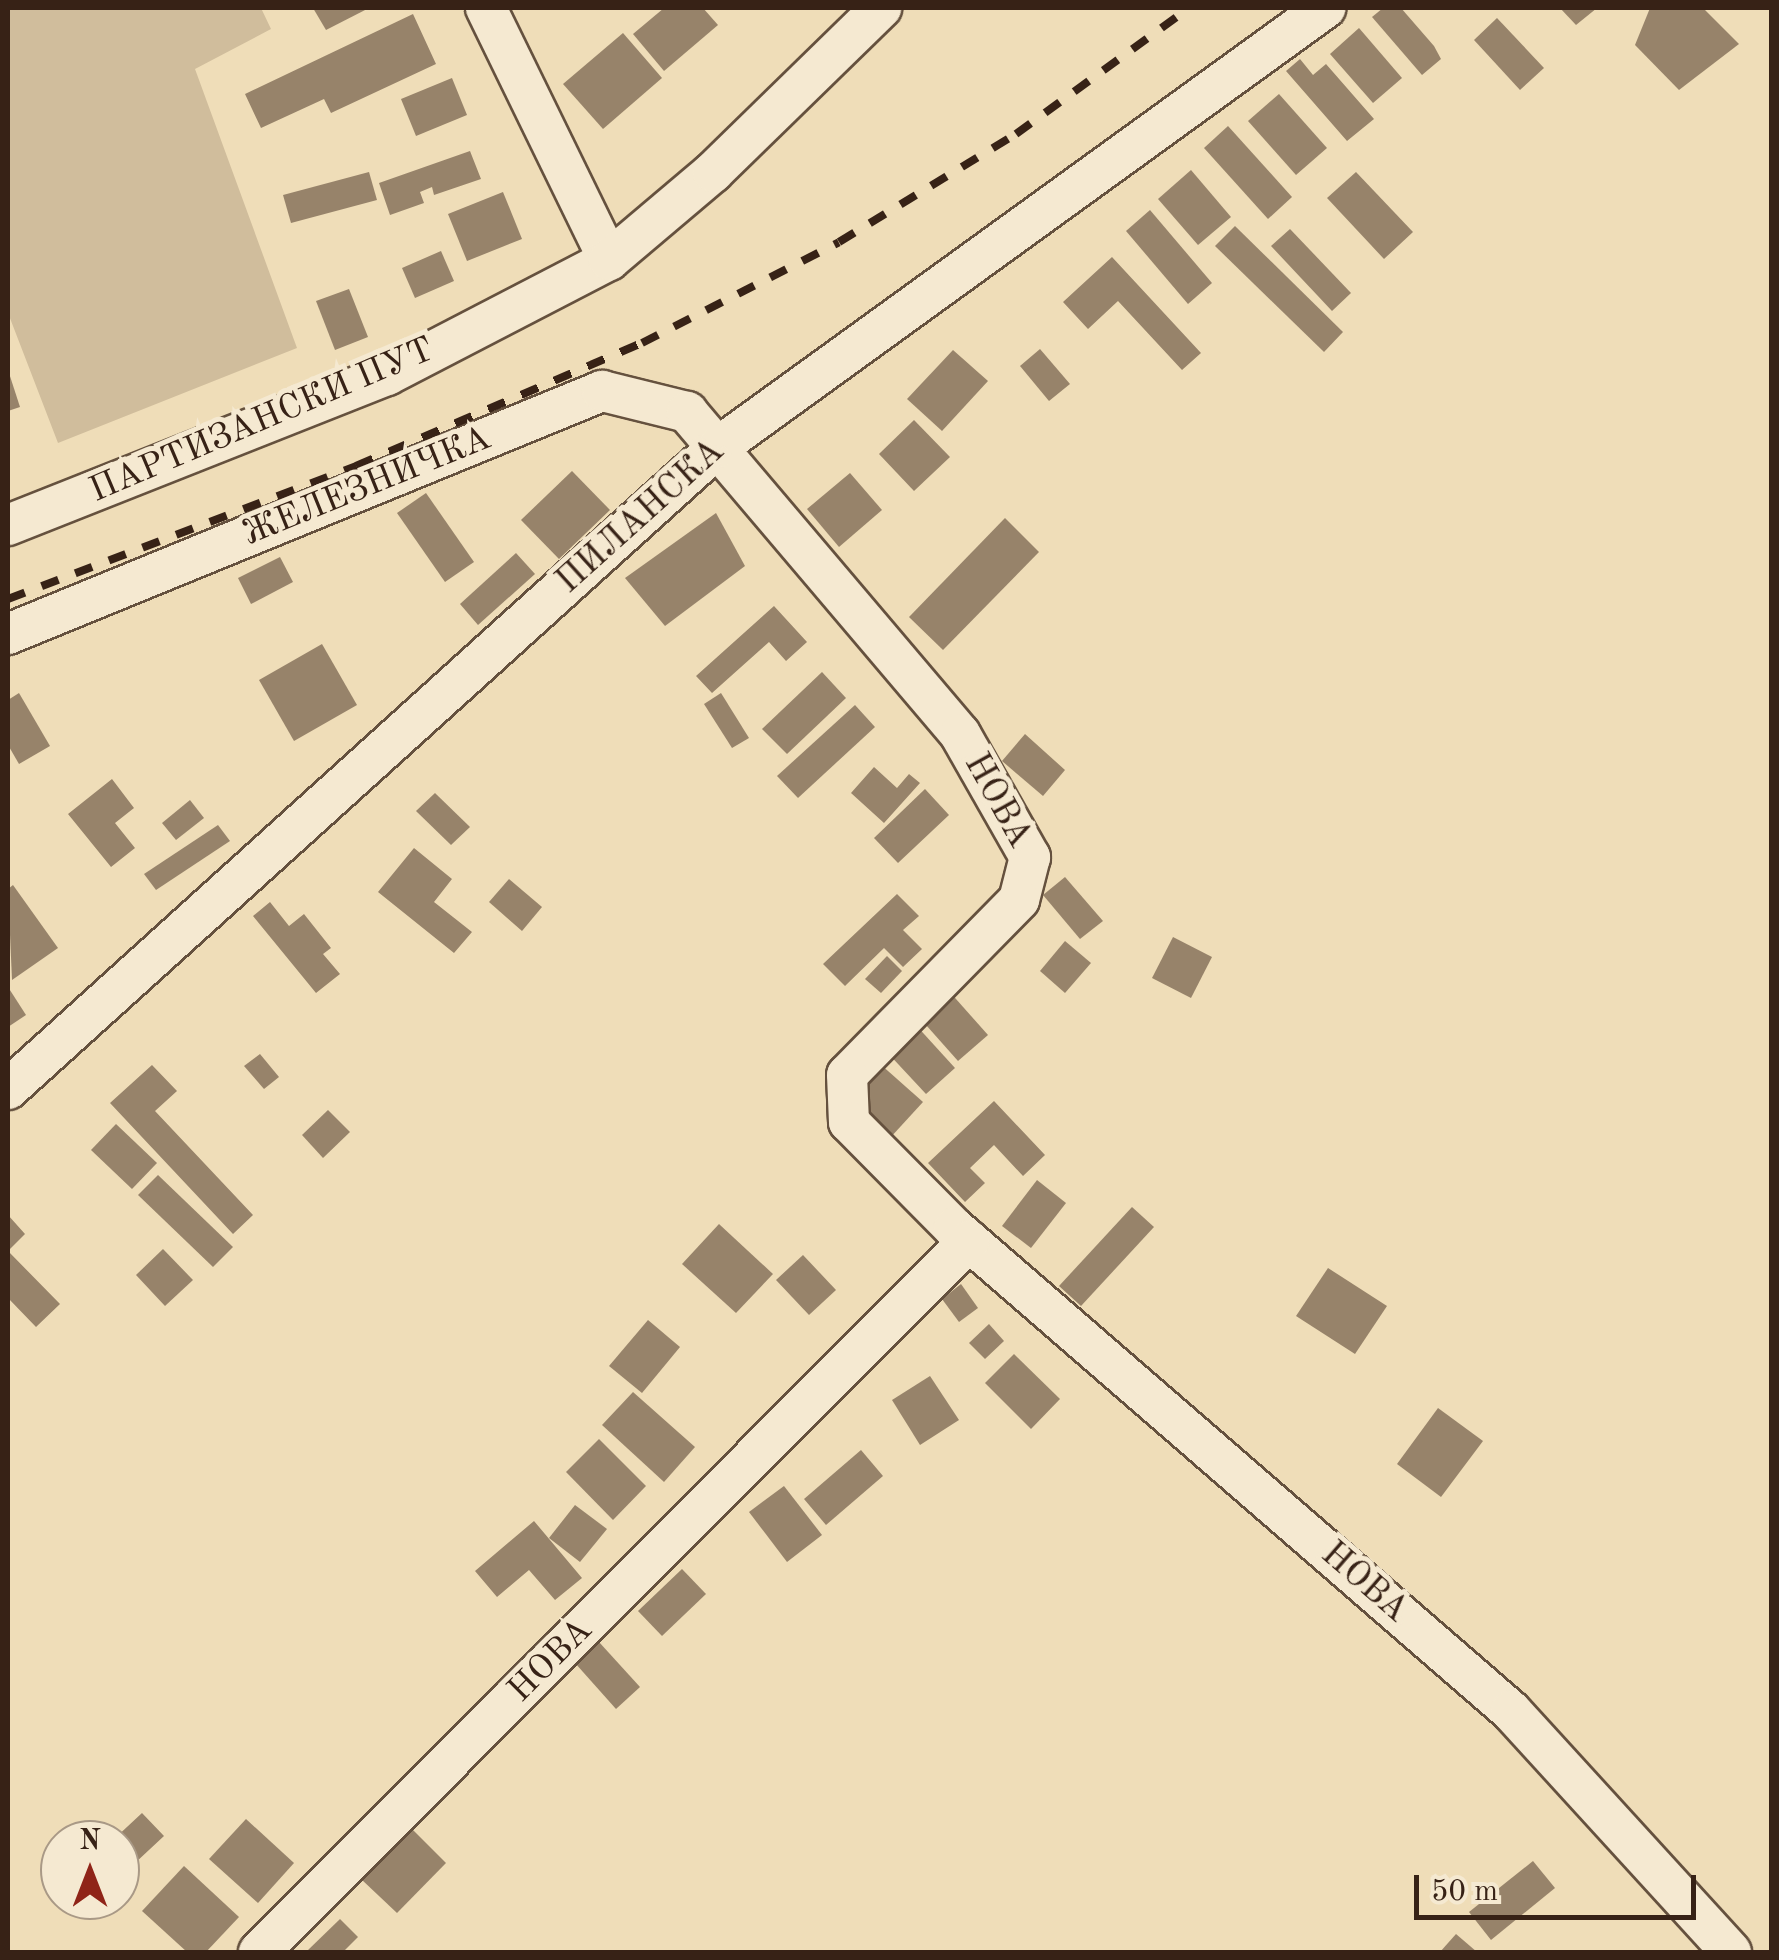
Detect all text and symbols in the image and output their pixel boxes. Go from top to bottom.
street label: ПАРТИЗАНСКИ ПУТ [83,329,441,513]
street label: ЖЕЛЕЗНИЧКА [237,418,497,556]
street label: ПИЛАНСКА [549,431,733,603]
street label: НОВА [954,746,1040,856]
street label: НОВА [1312,1534,1416,1632]
street label: НОВА [500,1610,602,1712]
north arrow [40,1820,140,1920]
text: N [79,1828,101,1856]
scale bar [1419,1855,1702,1917]
text: 50 m [1431,1877,1498,1907]

